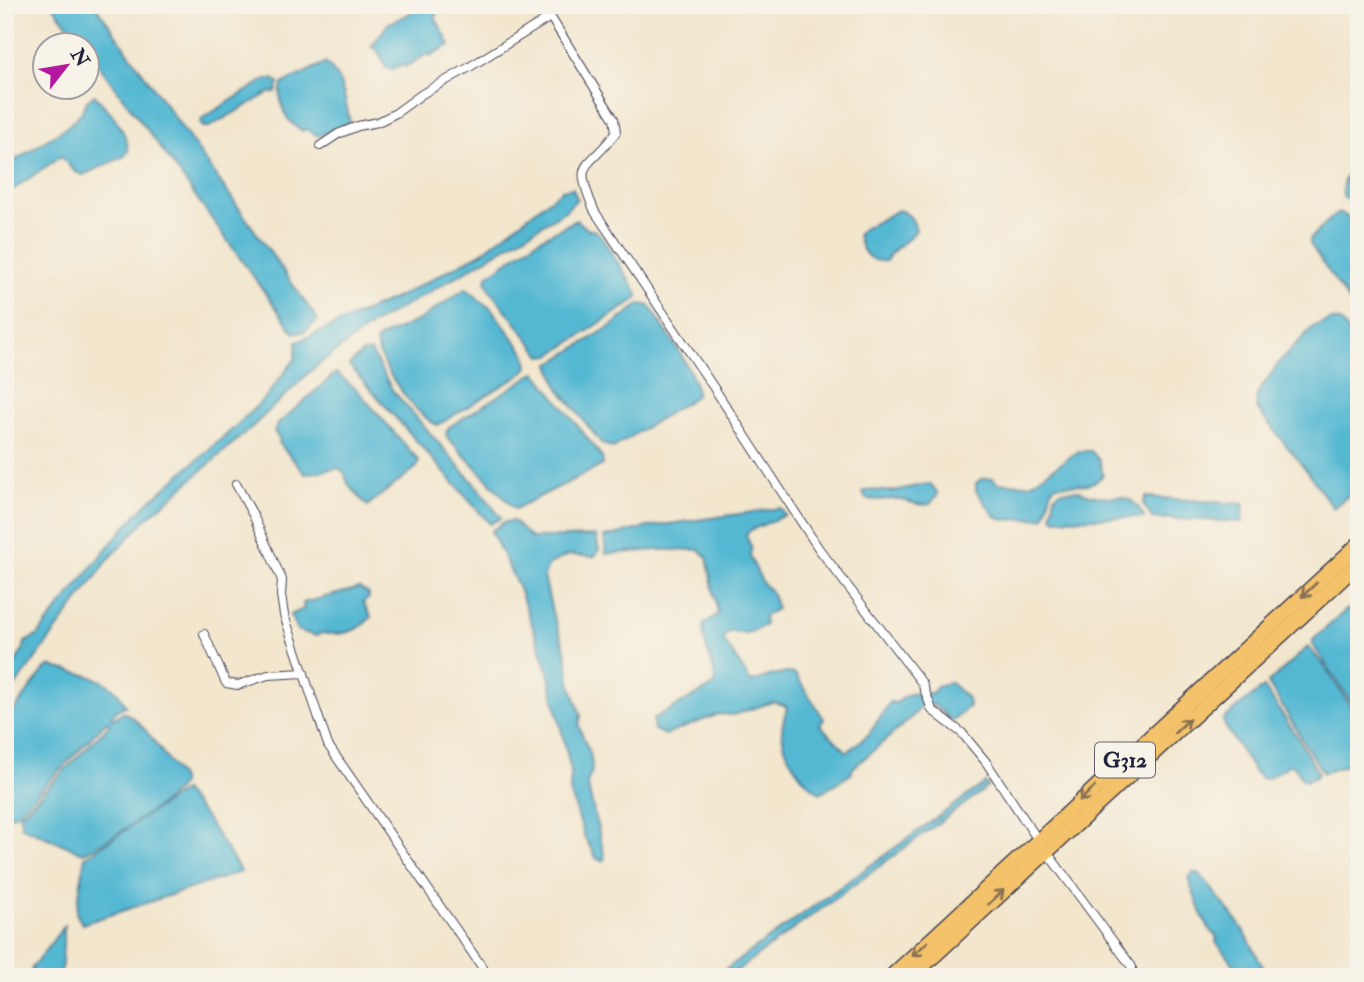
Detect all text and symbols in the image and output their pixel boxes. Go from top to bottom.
north arrow [32,32,102,102]
text: N [65,43,95,72]
one-way arrow [1301,582,1318,599]
one-way arrow [1173,718,1191,734]
road number: G312 [1095,742,1155,778]
one-way arrow [1079,786,1096,803]
one-way arrow [987,888,1004,905]
one-way arrow [912,940,929,957]

